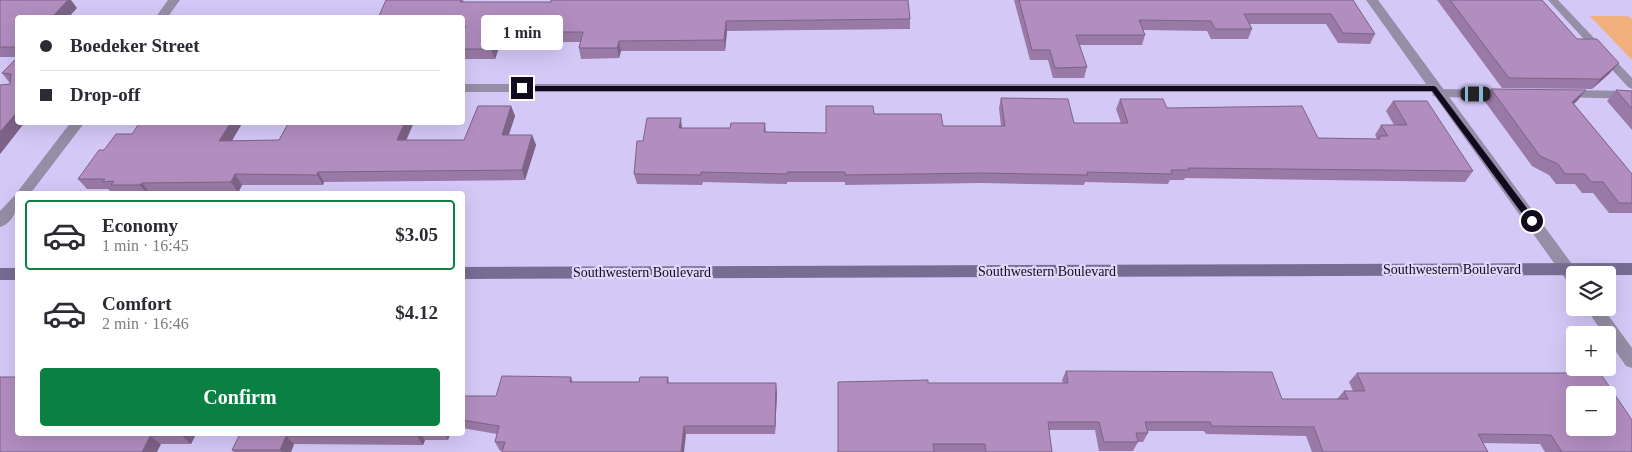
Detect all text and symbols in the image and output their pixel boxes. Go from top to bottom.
callout: 1 min [481,16,563,51]
text: 1 min [503,24,541,41]
text: Boedeker Street [70,35,200,56]
route end [511,77,533,99]
text: Drop-off [70,84,140,105]
car [1461,87,1491,102]
route start [1521,210,1543,232]
icon: car [42,213,87,258]
text: Economy [102,215,178,236]
text: $3.05 [395,224,438,245]
text: 1 min · 16:45 [102,237,189,254]
street label: Southwestern Boulevard [1383,262,1521,277]
street label: Southwestern Boulevard [978,264,1116,279]
street label: Southwestern Boulevard [573,265,711,280]
map controls [1566,266,1616,436]
button: layers [1566,266,1616,316]
icon: car [42,291,87,336]
text: Comfort [102,293,172,314]
text: $4.12 [395,302,438,323]
text: 2 min · 16:46 [102,315,189,332]
button: + [1566,326,1616,376]
button: Confirm [40,368,440,426]
button: − [1566,386,1616,436]

